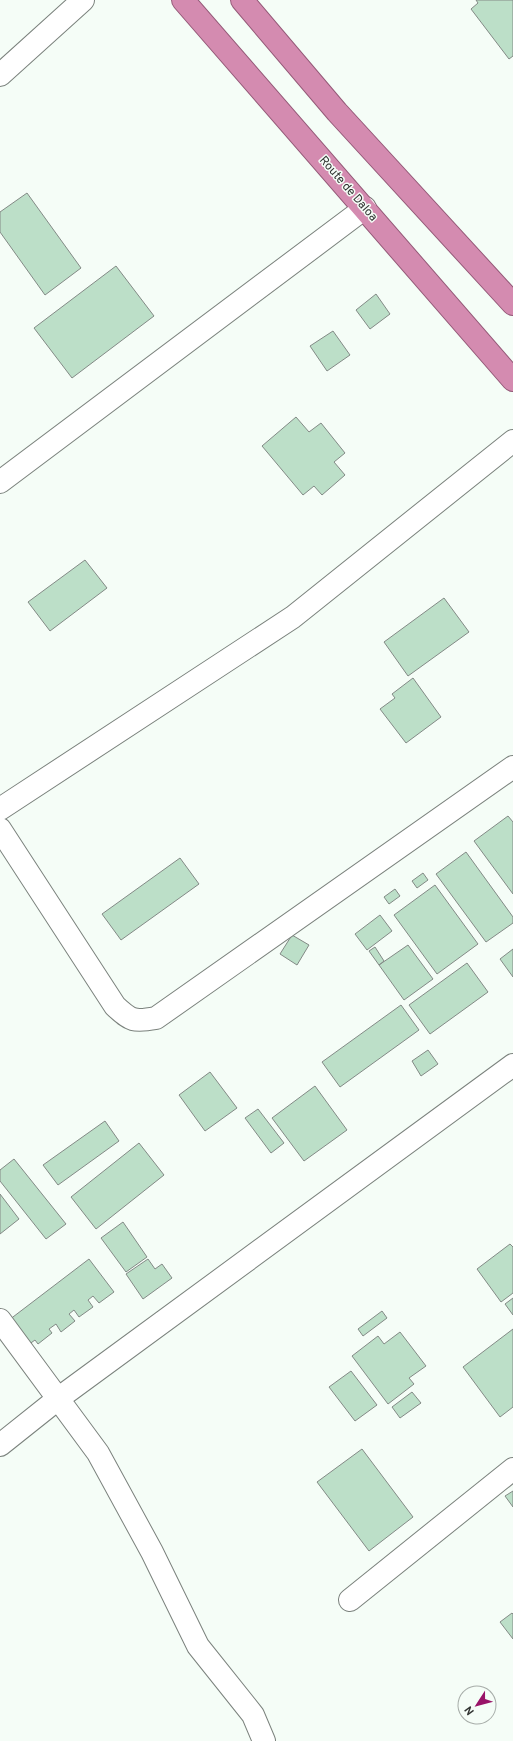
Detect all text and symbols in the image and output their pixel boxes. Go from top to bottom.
street label: Route de Daloa [315,153,381,225]
north arrow [457,1685,497,1725]
text: N [462,1703,478,1718]

